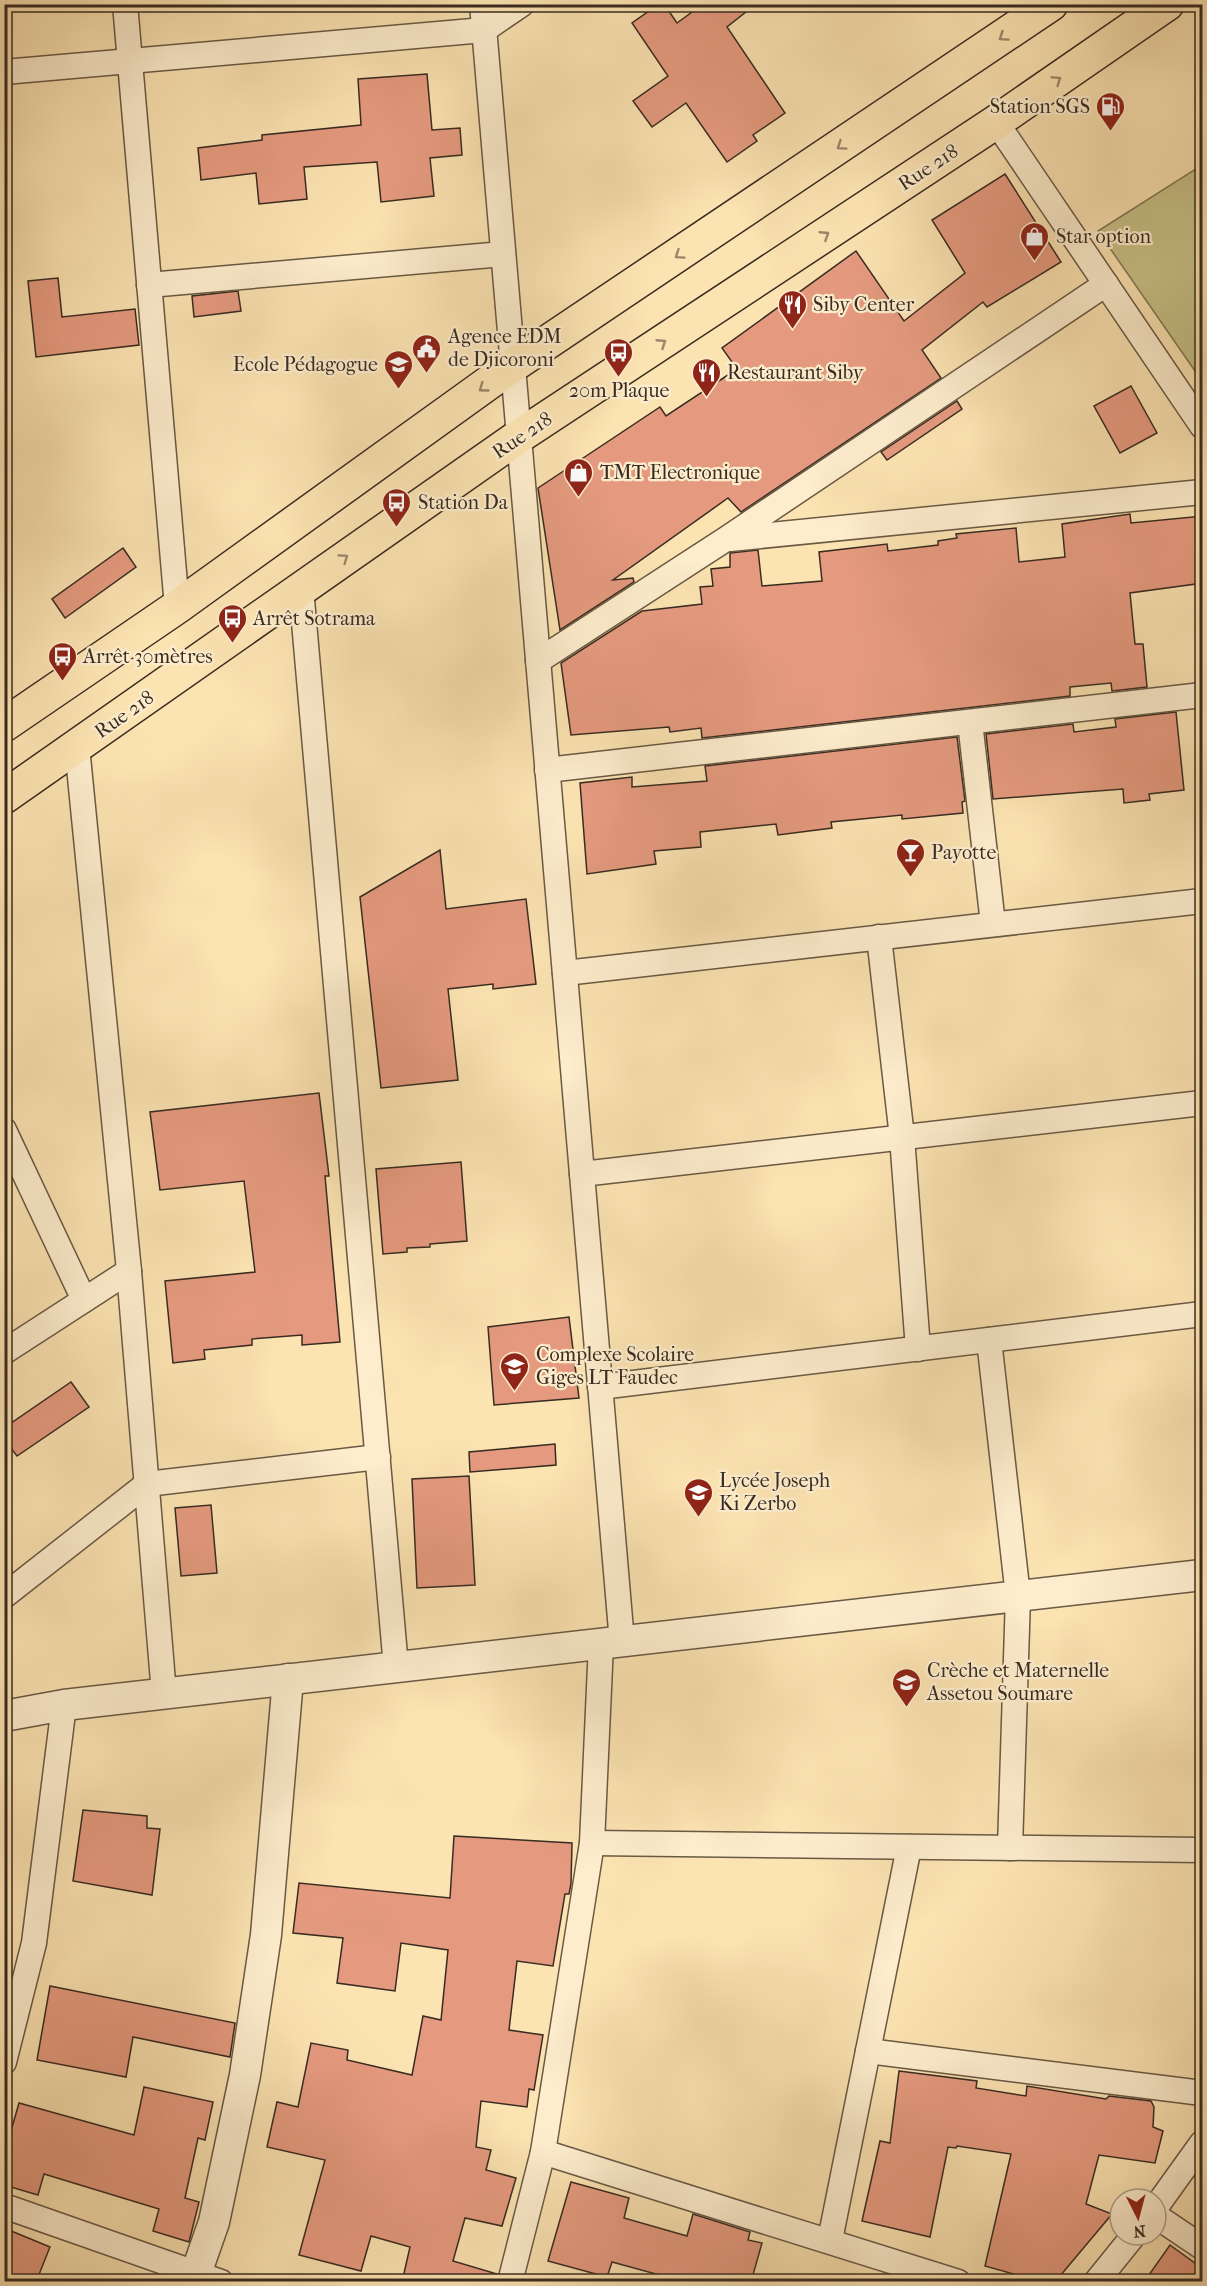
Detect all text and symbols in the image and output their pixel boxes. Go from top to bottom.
one-way arrow [998,30,1009,41]
one-way arrow [1050,76,1061,87]
fuel station icon: Station SGS [1095,90,1127,132]
place label: Station SGS [990,95,1090,118]
one-way arrow [837,139,848,150]
street label: Rue 218 [894,140,963,195]
shop icon: Star option [1019,220,1051,262]
place label: Star option [1056,225,1151,248]
one-way arrow [818,231,829,242]
one-way arrow [675,247,685,259]
restaurant icon: Siby Center [776,288,808,330]
place label: Siby Center [813,293,915,316]
place label: Agence EDM de Djicoroni [447,325,562,371]
public building icon: Agence EDM de Djicoroni [411,332,443,374]
bus stop icon: 20m Plaque [603,336,635,378]
one-way arrow [656,338,666,350]
school or university icon: Ecole Pédagogue [383,348,415,390]
place label: Ecole Pédagogue [233,353,378,376]
restaurant icon: Restaurant Siby [690,356,722,398]
place label: Restaurant Siby [727,361,865,384]
place label: 20m Plaque [569,379,669,402]
one-way arrow [478,380,489,391]
street label: Rue 218 [488,407,557,464]
shop icon: TMT Electronique [563,456,595,498]
place label: TMT Electronique [600,461,760,484]
bus stop icon: Station Da [381,486,413,528]
place label: Station Da [418,491,509,514]
one-way arrow [338,554,349,565]
bus stop icon: Arrêt Sotrama [216,602,248,644]
place label: Arrêt Sotrama [252,607,376,630]
bus stop icon: Arrêt 30mètres [46,640,78,682]
place label: Arrêt 30mètres [82,645,213,668]
street label: Rue 218 [90,686,158,743]
bar icon: Payotte [894,836,926,878]
place label: Payotte [931,841,996,864]
place label: Complexe Scolaire Giges LT Faudec [536,1343,694,1389]
school or university icon: Complexe Scolaire Giges LT Faudec [499,1350,531,1392]
place label: Lycée Joseph Ki Zerbo [719,1469,831,1515]
school or university icon: Lycée Joseph Ki Zerbo [682,1476,714,1518]
place label: Crèche et Maternelle Assetou Soumare [926,1659,1109,1705]
school or university icon: Crèche et Maternelle Assetou Soumare [890,1666,922,1708]
north arrow [1108,2187,1168,2247]
text: N [1132,2221,1147,2242]

